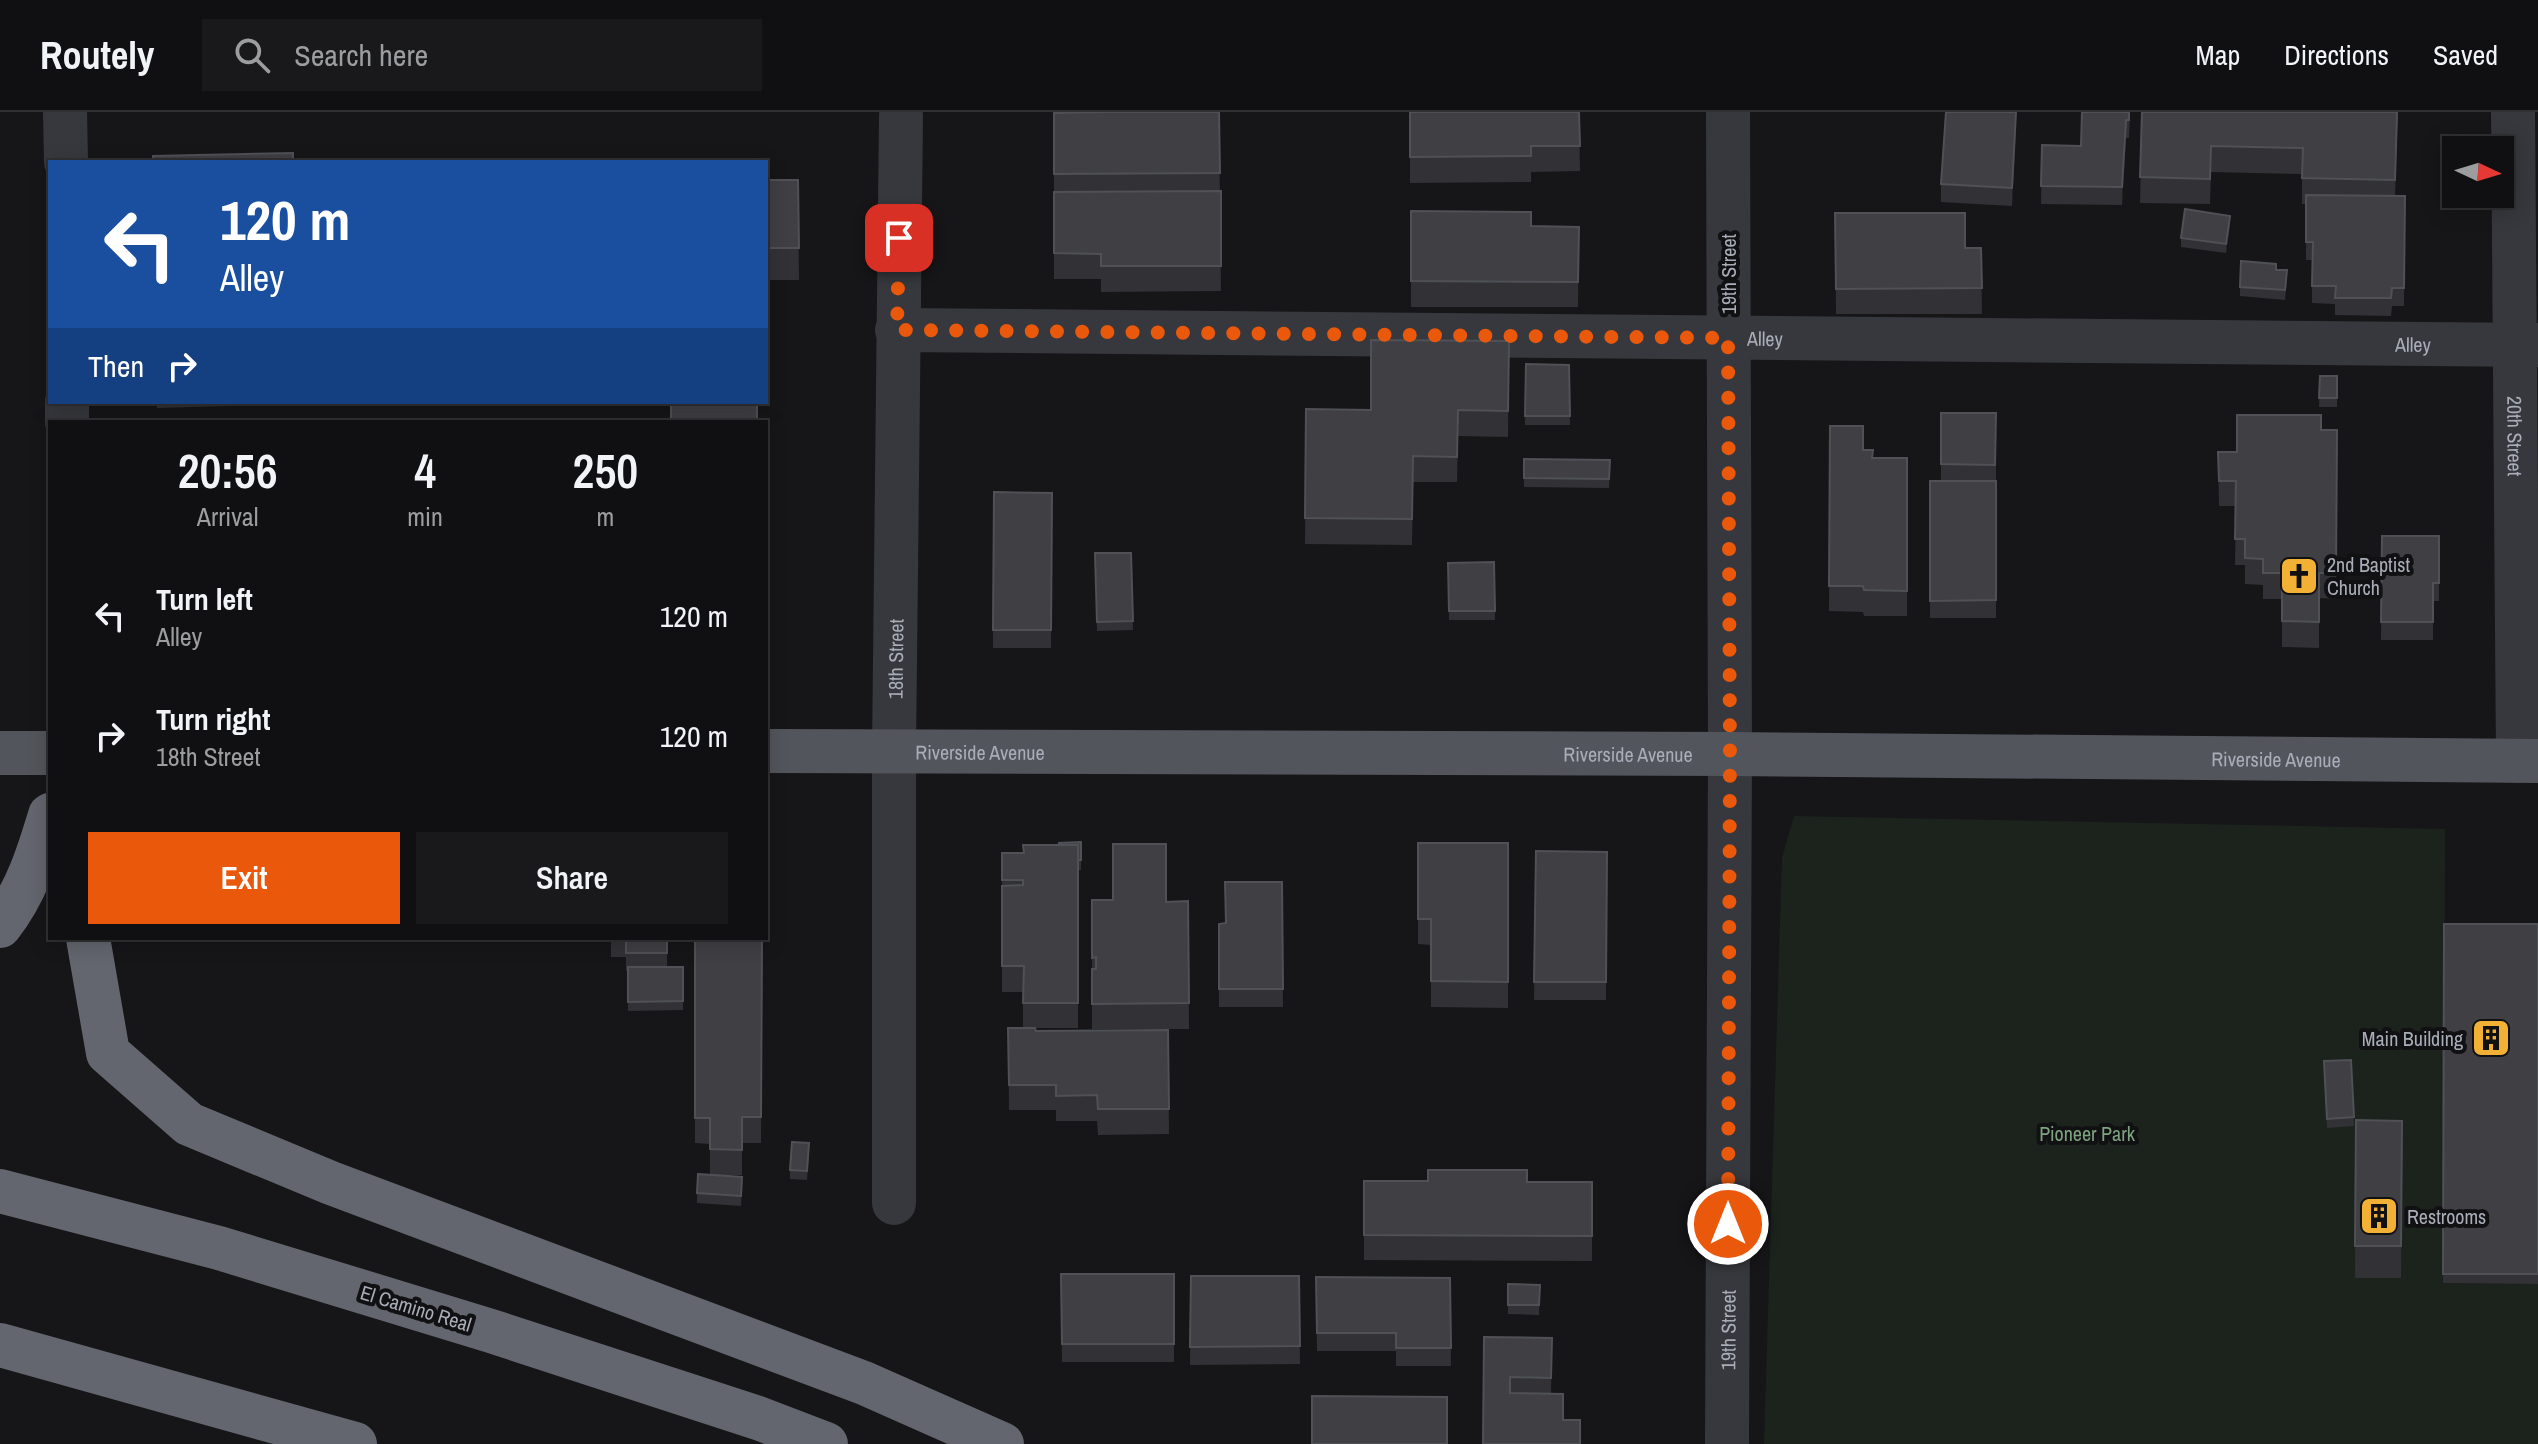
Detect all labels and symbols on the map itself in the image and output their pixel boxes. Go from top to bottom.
north arrow [2442,136,2514,208]
pin [865,204,933,272]
street label: 19th Street [1715,233,1742,314]
street label: Alley [1746,324,1784,352]
street label: Alley [2394,330,2432,358]
street label: 20th Street [2502,396,2529,477]
place label: 2nd Baptist Church [2327,551,2410,601]
church icon: 2nd Baptist Church [2278,555,2320,597]
street label: 18th Street [881,618,909,699]
street label: Riverside Avenue [915,738,1045,765]
street label: Riverside Avenue [1563,740,1693,767]
street label: Riverside Avenue [2211,745,2341,773]
building icon: Main Building [2470,1017,2512,1059]
place label: Main Building [2362,1025,2463,1052]
park label: Pioneer Park [2039,1120,2136,1147]
position arrow [1686,1182,1770,1266]
building icon: Restrooms [2358,1195,2400,1237]
place label: Restrooms [2407,1203,2486,1230]
street label: El Camino Real [357,1278,475,1338]
street label: 19th Street [1714,1289,1741,1370]

